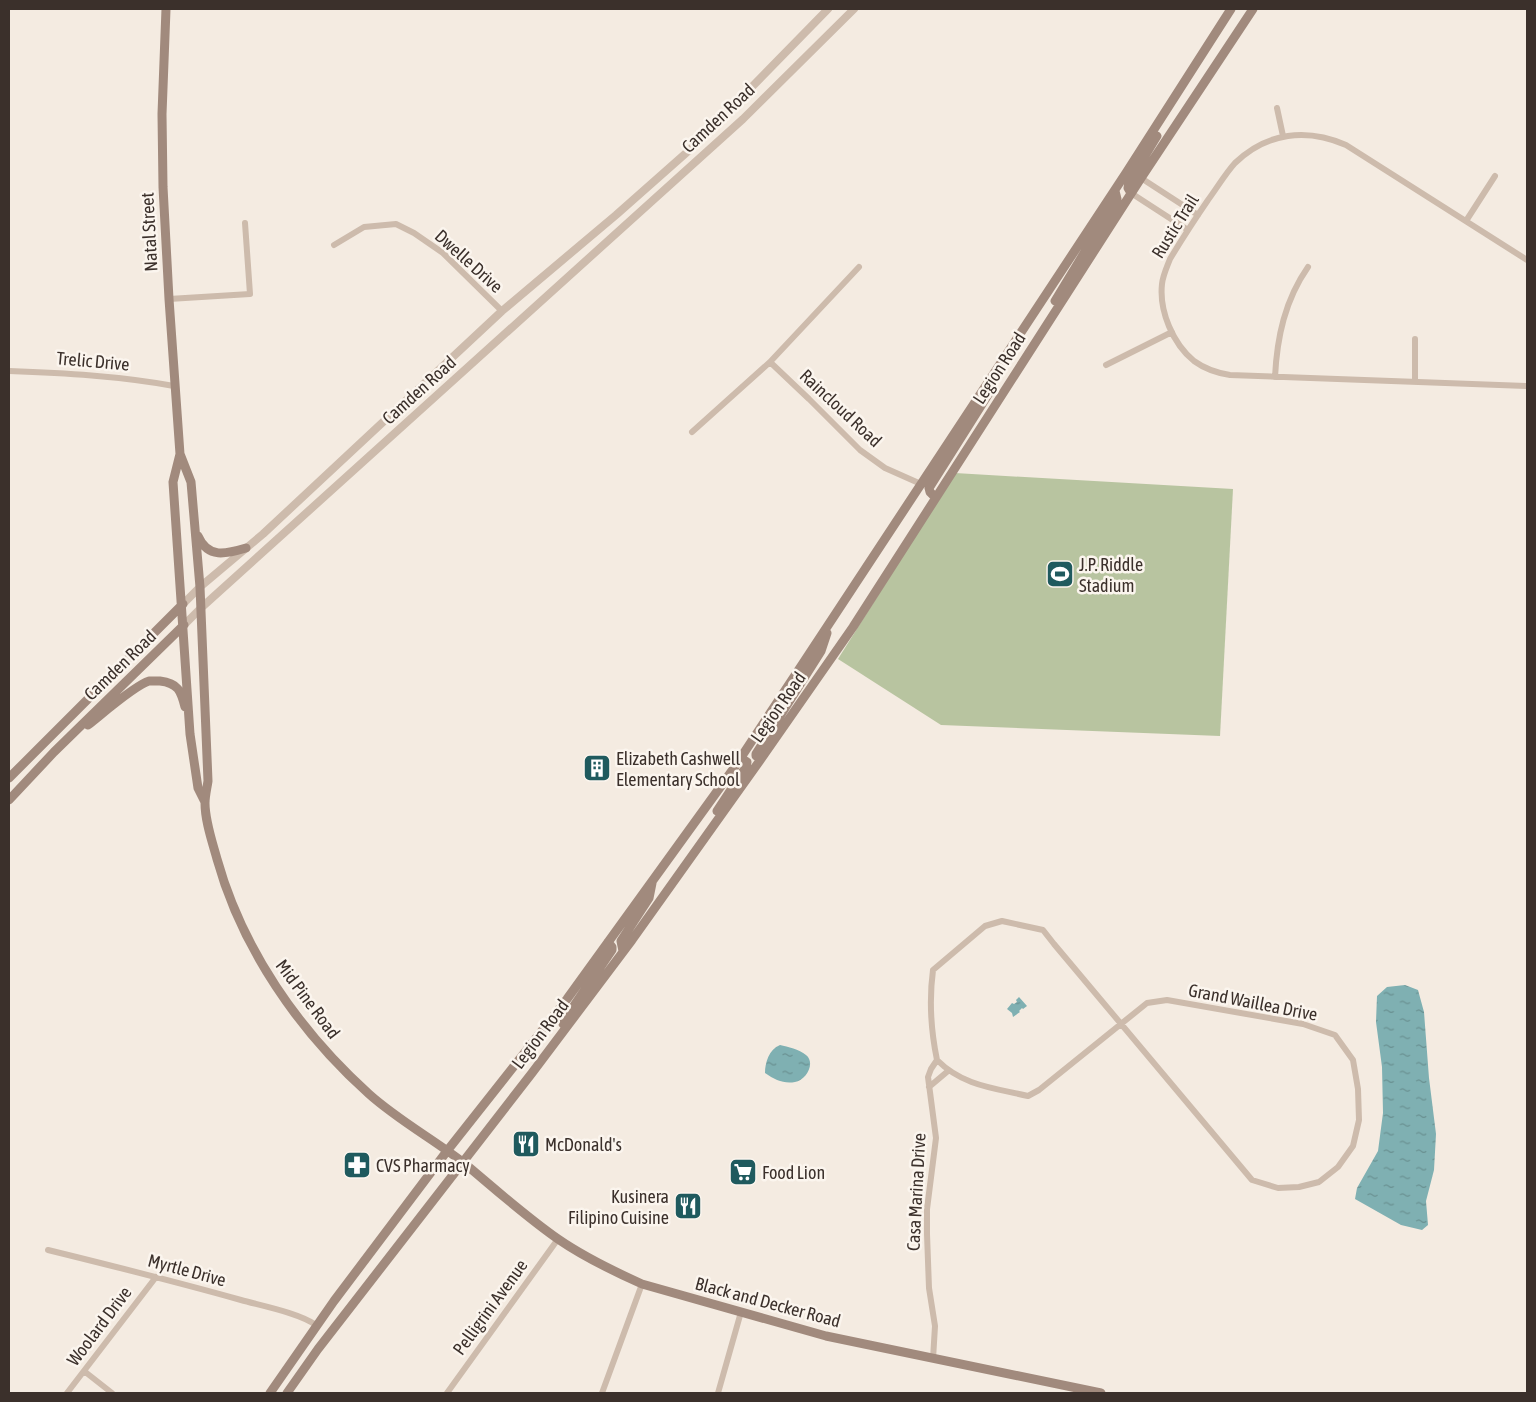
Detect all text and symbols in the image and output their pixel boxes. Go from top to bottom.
street label: Camden Road [677,79,759,157]
street label: Rustic Trail [1147,190,1203,262]
street label: Natal Street [136,192,162,272]
street label: Dwelle Drive [431,225,507,297]
street label: Legion Road [968,328,1030,408]
street label: Trelic Drive [56,347,130,375]
street label: Camden Road [378,352,460,428]
street label: Raincloud Road [796,365,886,451]
place label: J.P. Riddle Stadium [1079,554,1143,596]
sports icon: J.P. Riddle Stadium [1045,559,1075,589]
street label: Camden Road [80,626,160,704]
street label: Legion Road [746,668,810,746]
place label: Elizabeth Cashwell Elementary School [616,748,741,790]
building icon: Elizabeth Cashwell Elementary School [582,753,612,783]
street label: Mid Pine Road [271,955,345,1043]
street label: Grand Waillea Drive [1187,979,1319,1025]
street label: Legion Road [507,995,573,1073]
restaurant icon: McDonald's [511,1129,541,1159]
street label: Casa Marina Drive [902,1133,930,1251]
place label: McDonald's [545,1134,622,1155]
pharmacy icon: CVS Pharmacy [342,1150,372,1180]
place label: CVS Pharmacy [376,1155,470,1176]
supermarket icon: Food Lion [728,1157,758,1187]
place label: Food Lion [762,1162,825,1183]
place label: Kusinera Filipino Cuisine [568,1186,669,1228]
restaurant icon: Kusinera Filipino Cuisine [673,1191,703,1221]
street label: Myrtle Drive [146,1250,228,1290]
street label: Pelligrini Avenue [448,1255,532,1359]
street label: Black and Decker Road [693,1273,843,1331]
street label: Woolard Drive [62,1282,136,1370]

